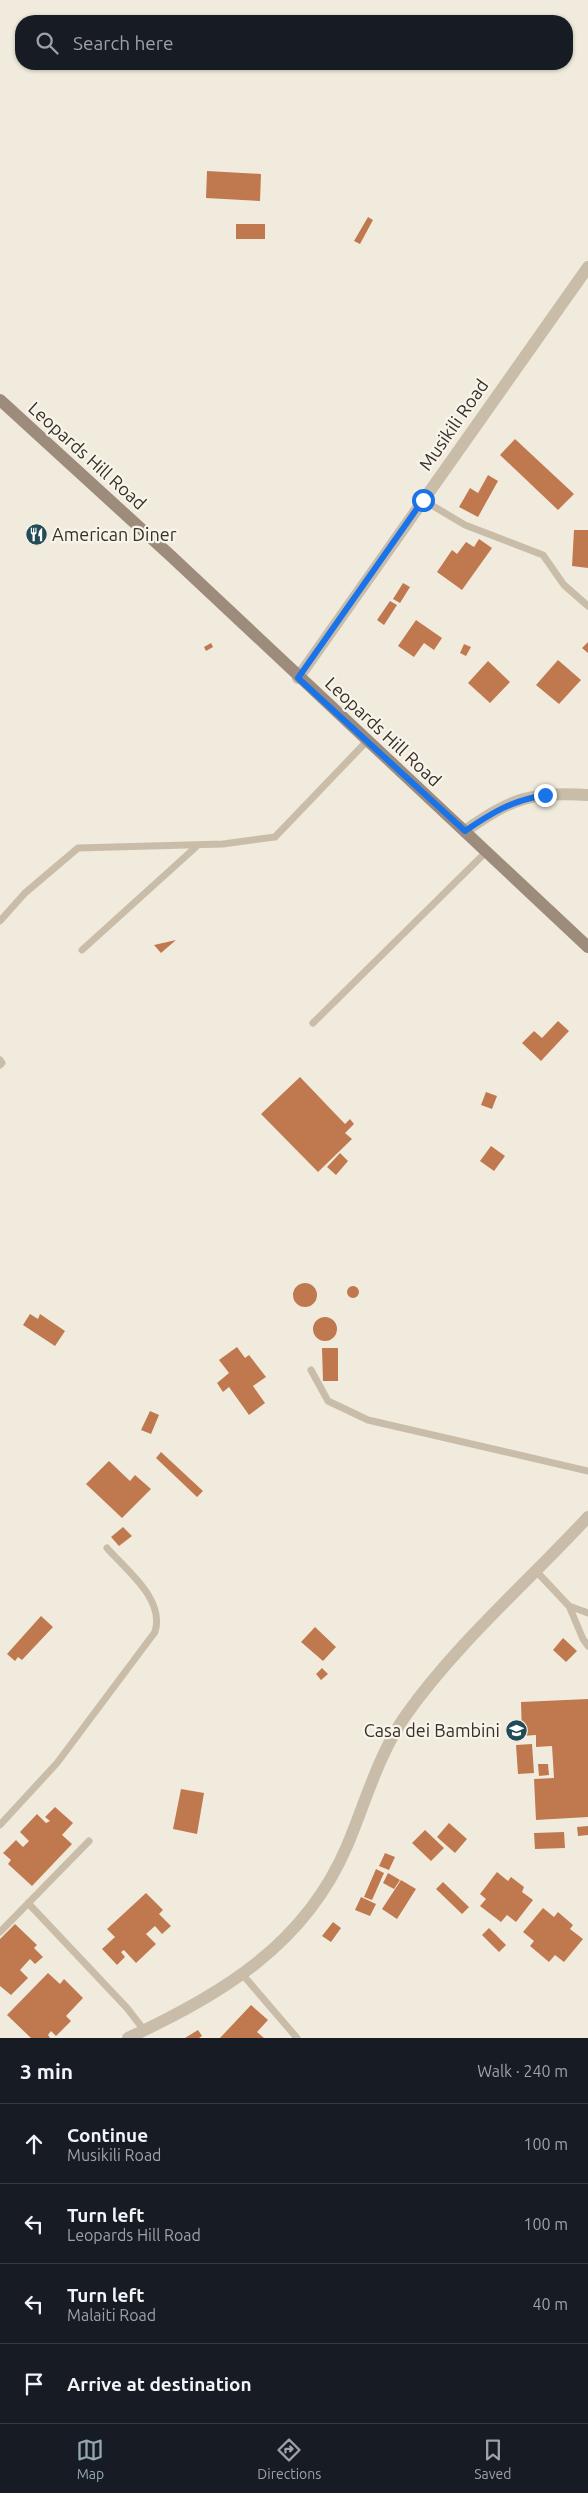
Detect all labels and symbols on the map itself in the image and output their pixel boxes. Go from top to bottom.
street label: Musikili Road [415,375,492,474]
street label: Leopards Hill Road [25,397,150,513]
route start [412,489,435,512]
restaurant icon: American Diner [24,523,48,547]
place label: American Diner [52,524,177,544]
street label: Leopards Hill Road [322,673,446,790]
route end [534,784,557,807]
school or university icon: Casa dei Bambini [504,1719,528,1743]
place label: Casa dei Bambini [364,1720,500,1740]

